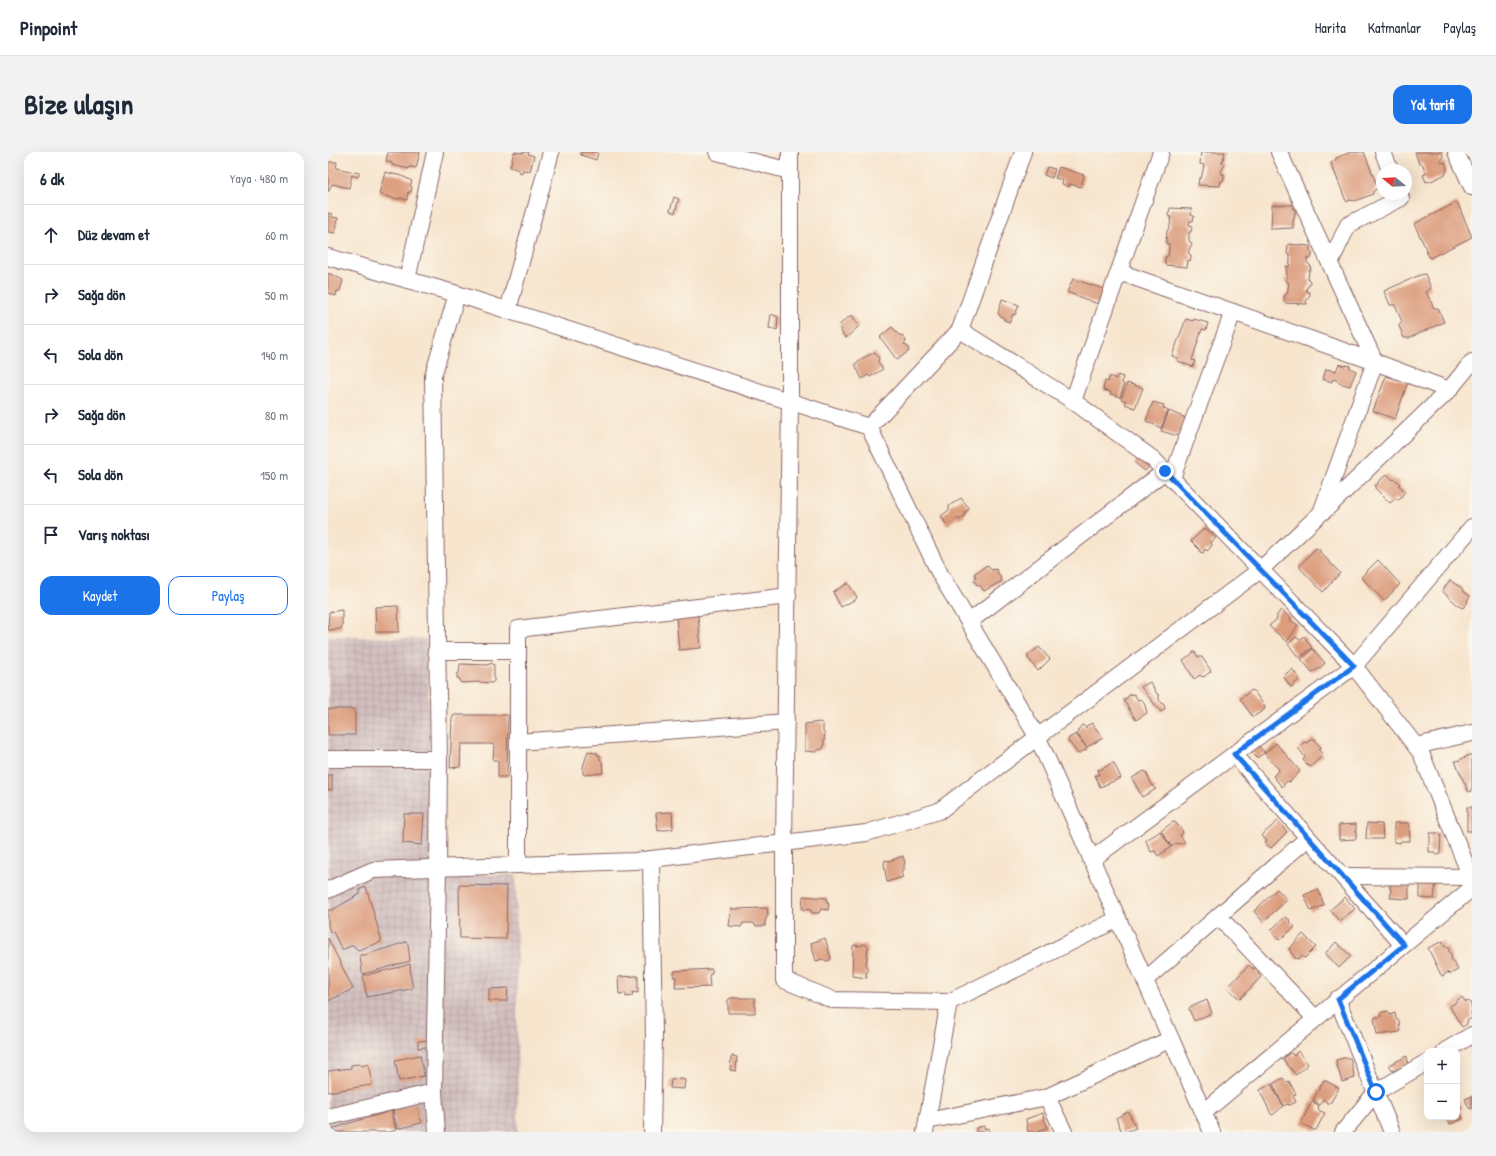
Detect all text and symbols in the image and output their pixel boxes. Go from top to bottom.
text: Pinpoint [20,15,77,41]
text: Harita [1315,18,1346,37]
text: Katmanlar [1368,18,1421,37]
text: Paylaş [1443,18,1476,37]
text: Bize ulaşın [24,85,133,123]
button: Yol tarifi [1393,85,1472,124]
north arrow [1376,164,1412,200]
text: 6 dk [40,167,64,190]
text: Yaya · 480 m [230,169,288,187]
icon: ahead [40,224,62,246]
text: Düz devam et [78,224,149,245]
text: 60 m [265,226,288,244]
icon: right [40,284,62,306]
text: Sağa dön [78,284,125,305]
text: 50 m [265,286,288,304]
icon: left [40,344,62,366]
text: Sola dön [78,344,123,365]
text: 140 m [261,346,288,364]
icon: right [40,404,62,426]
text: Sağa dön [78,404,125,425]
text: 80 m [265,406,288,424]
route end [1156,462,1174,480]
icon: left [40,464,62,486]
text: Sola dön [78,464,123,485]
text: 150 m [260,466,288,484]
icon: arrive [40,524,62,546]
text: Varış noktası [78,524,150,545]
button: Kaydet [40,576,160,615]
button: Paylaş [168,576,288,615]
map controls [1424,1048,1460,1120]
button: + [1424,1048,1460,1084]
route start [1367,1083,1385,1101]
button: − [1424,1084,1460,1120]

